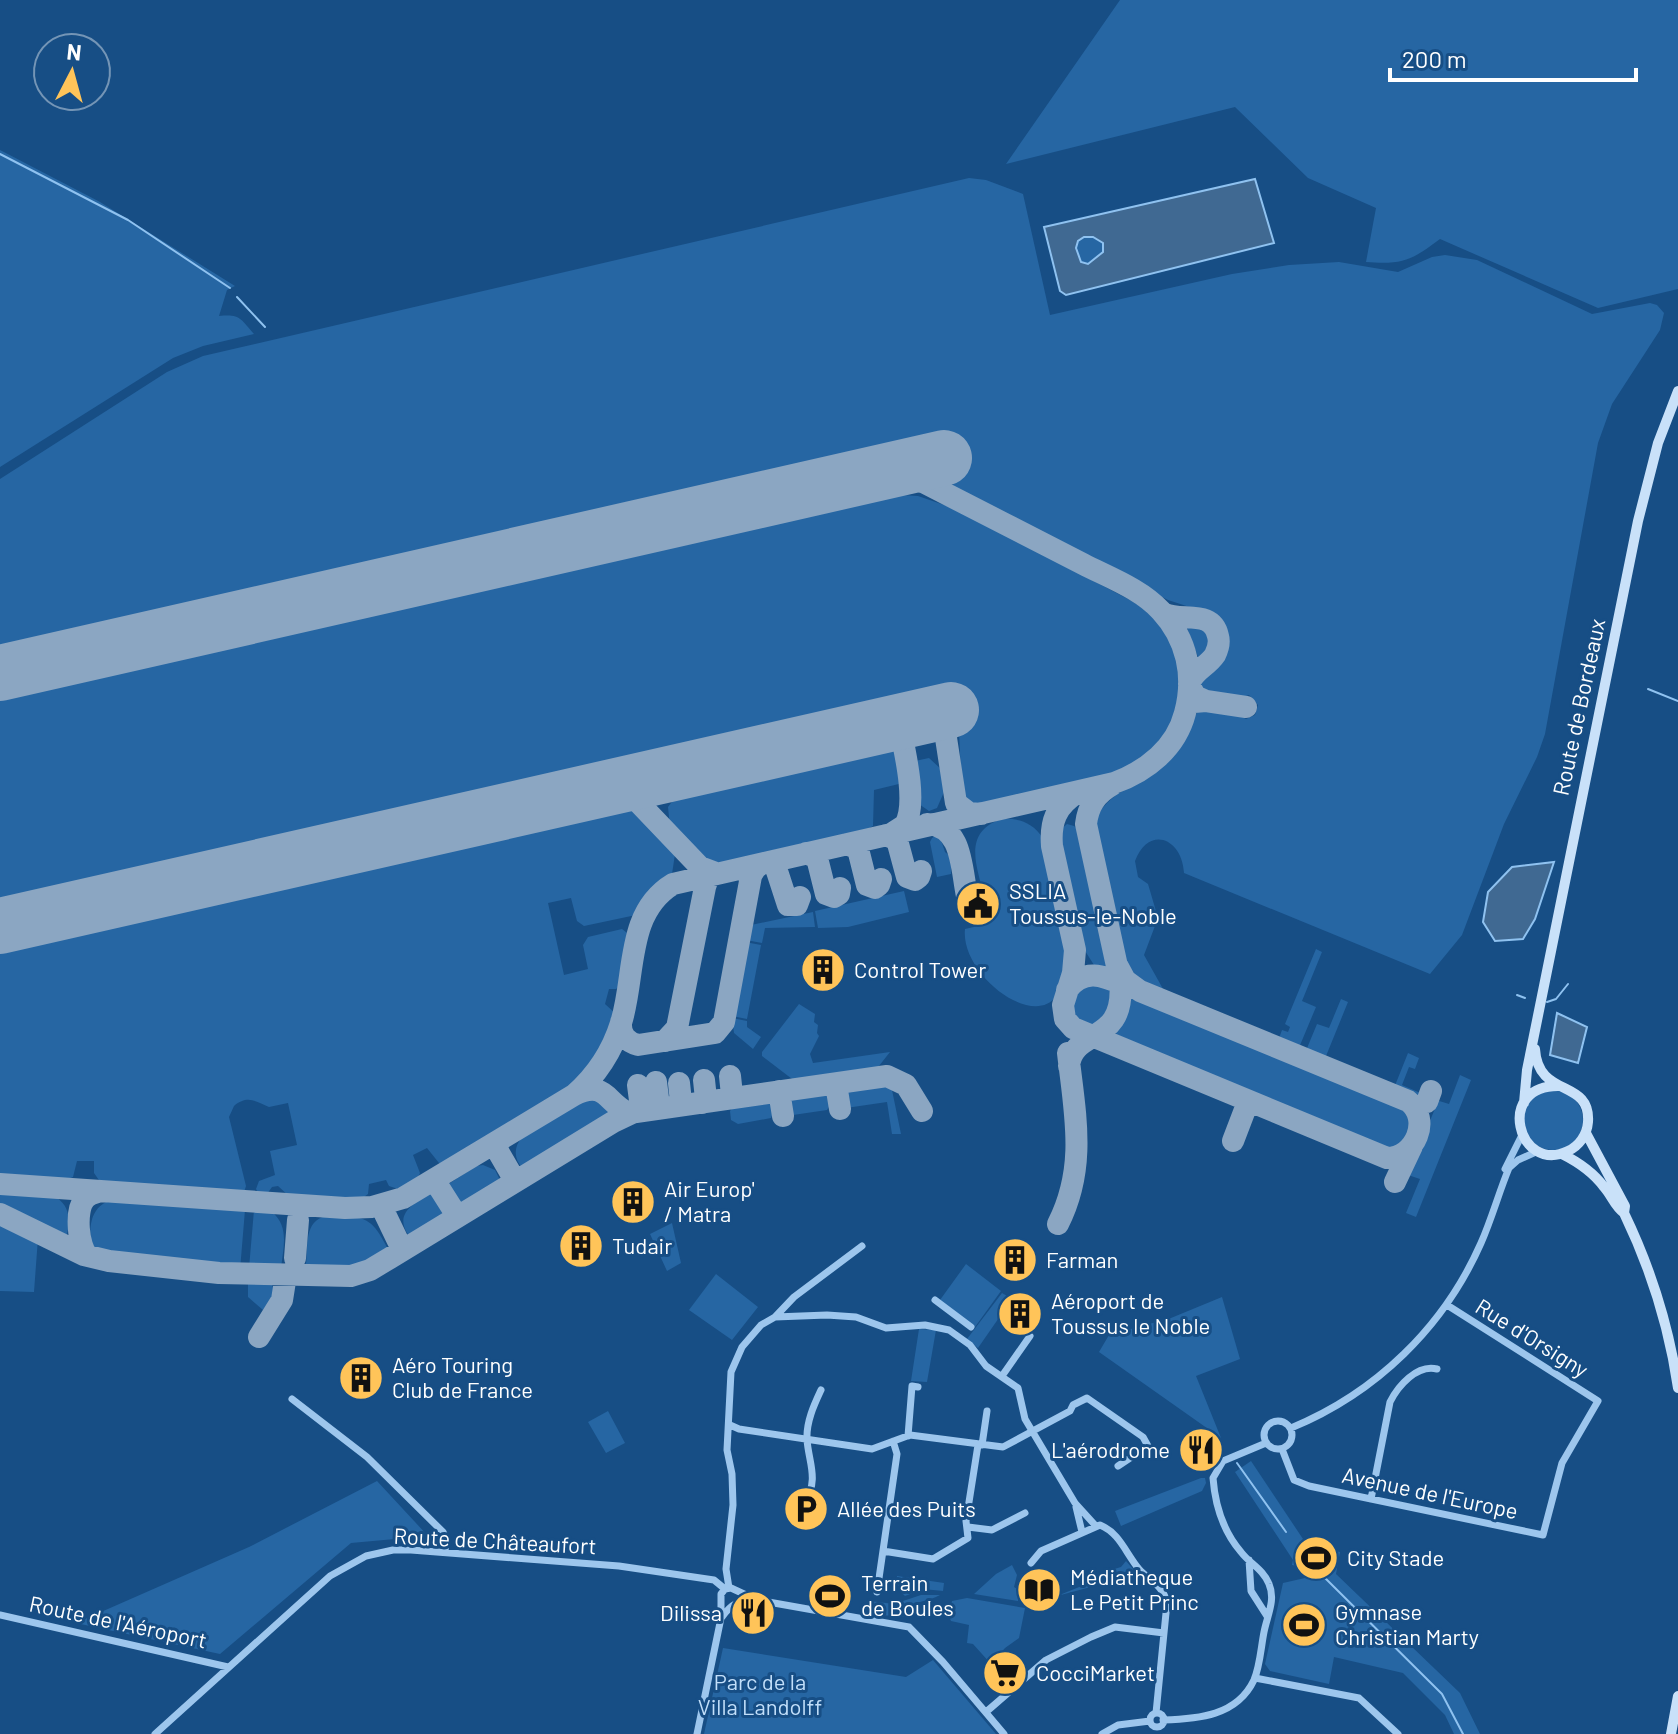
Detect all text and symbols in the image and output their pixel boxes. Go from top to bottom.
north arrow [32,32,112,112]
scale bar [1390,32,1636,82]
text: N [66,37,83,65]
text: 200 m [1402,44,1467,73]
street label: Route de Bordeaux [1547,616,1609,798]
place label: SSLIA Toussus-le-Noble [1009,877,1177,928]
public building icon: SSLIA Toussus-le-Noble [954,880,1002,928]
building icon: Control Tower [799,946,847,994]
place label: Control Tower [854,956,986,982]
place label: Air Europ' / Matra [664,1175,755,1226]
building icon: Air Europ' / Matra [609,1178,657,1226]
building icon: Tudair [557,1222,605,1270]
place label: Tudair [612,1232,672,1258]
building icon: Farman [991,1236,1039,1284]
place label: Farman [1046,1246,1118,1272]
place label: Aéroport de Toussus le Noble [1051,1287,1210,1338]
building icon: Aéroport de Toussus le Noble [996,1290,1044,1338]
street label: Rue d'Orsigny [1471,1292,1594,1382]
place label: Aéro Touring Club de France [392,1351,533,1402]
building icon: Aéro Touring Club de France [337,1354,385,1402]
restaurant icon: L'aérodrome [1177,1426,1225,1474]
place label: L'aérodrome [1051,1436,1170,1462]
street label: Avenue de l'Europe [1340,1461,1521,1523]
parking icon: Allée des Puits [782,1485,830,1533]
place label: Allée des Puits [837,1495,976,1521]
street label: Route de Châteaufort [393,1522,597,1558]
sports icon: City Stade [1292,1534,1340,1582]
place label: City Stade [1347,1544,1444,1570]
place label: Médiatheque Le Petit Princ [1070,1563,1199,1614]
library icon: Médiatheque Le Petit Princ [1015,1566,1063,1614]
place label: Terrain de Boules [861,1569,954,1620]
sports icon: Terrain de Boules [806,1572,854,1620]
restaurant icon: Dilissa [729,1589,777,1637]
street label: Route de l'Aéroport [27,1590,209,1653]
place label: Gymnase Christian Marty [1335,1598,1479,1649]
place label: Dilissa [660,1599,722,1625]
sports icon: Gymnase Christian Marty [1280,1601,1328,1649]
supermarket icon: CocciMarket [981,1649,1029,1697]
place label: CocciMarket [1036,1659,1155,1685]
park label: Parc de la Villa Landolff [698,1668,822,1719]

